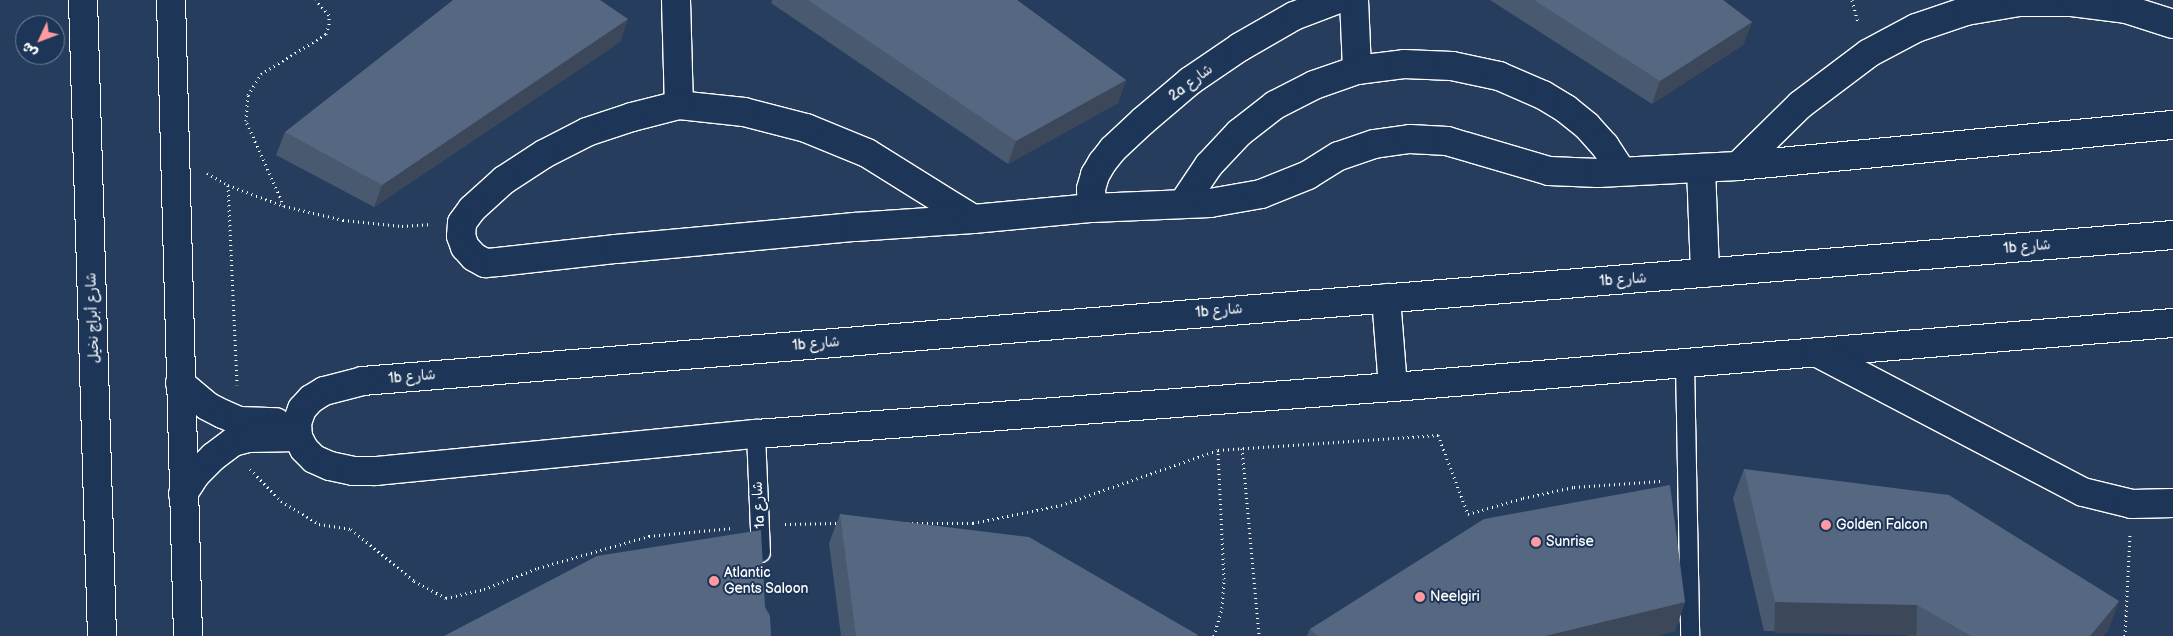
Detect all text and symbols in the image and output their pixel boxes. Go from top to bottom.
north arrow [15,15,65,65]
text: ش [18,38,41,61]
street label: 2a شارع [1166,61,1216,105]
street label: 1b شارع [2003,237,2051,257]
street label: 1b شارع [1599,270,1647,290]
street label: شارع أبراج نخيل [83,272,103,364]
street label: 1b شارع [1195,301,1243,321]
street label: 1b شارع [792,334,840,354]
street label: 1b شارع [388,367,436,387]
street label: 1a شارع [749,481,769,529]
place label: Golden Falcon [1836,517,1928,533]
marker: Golden Falcon [1820,519,1832,531]
place label: Sunrise [1546,534,1594,550]
marker: Sunrise [1530,536,1542,548]
place label: Atlantic Gents Saloon [724,565,809,598]
marker: Atlantic Gents Saloon [708,575,720,587]
place label: Neelgiri [1430,589,1480,605]
marker: Neelgiri [1414,591,1426,603]

